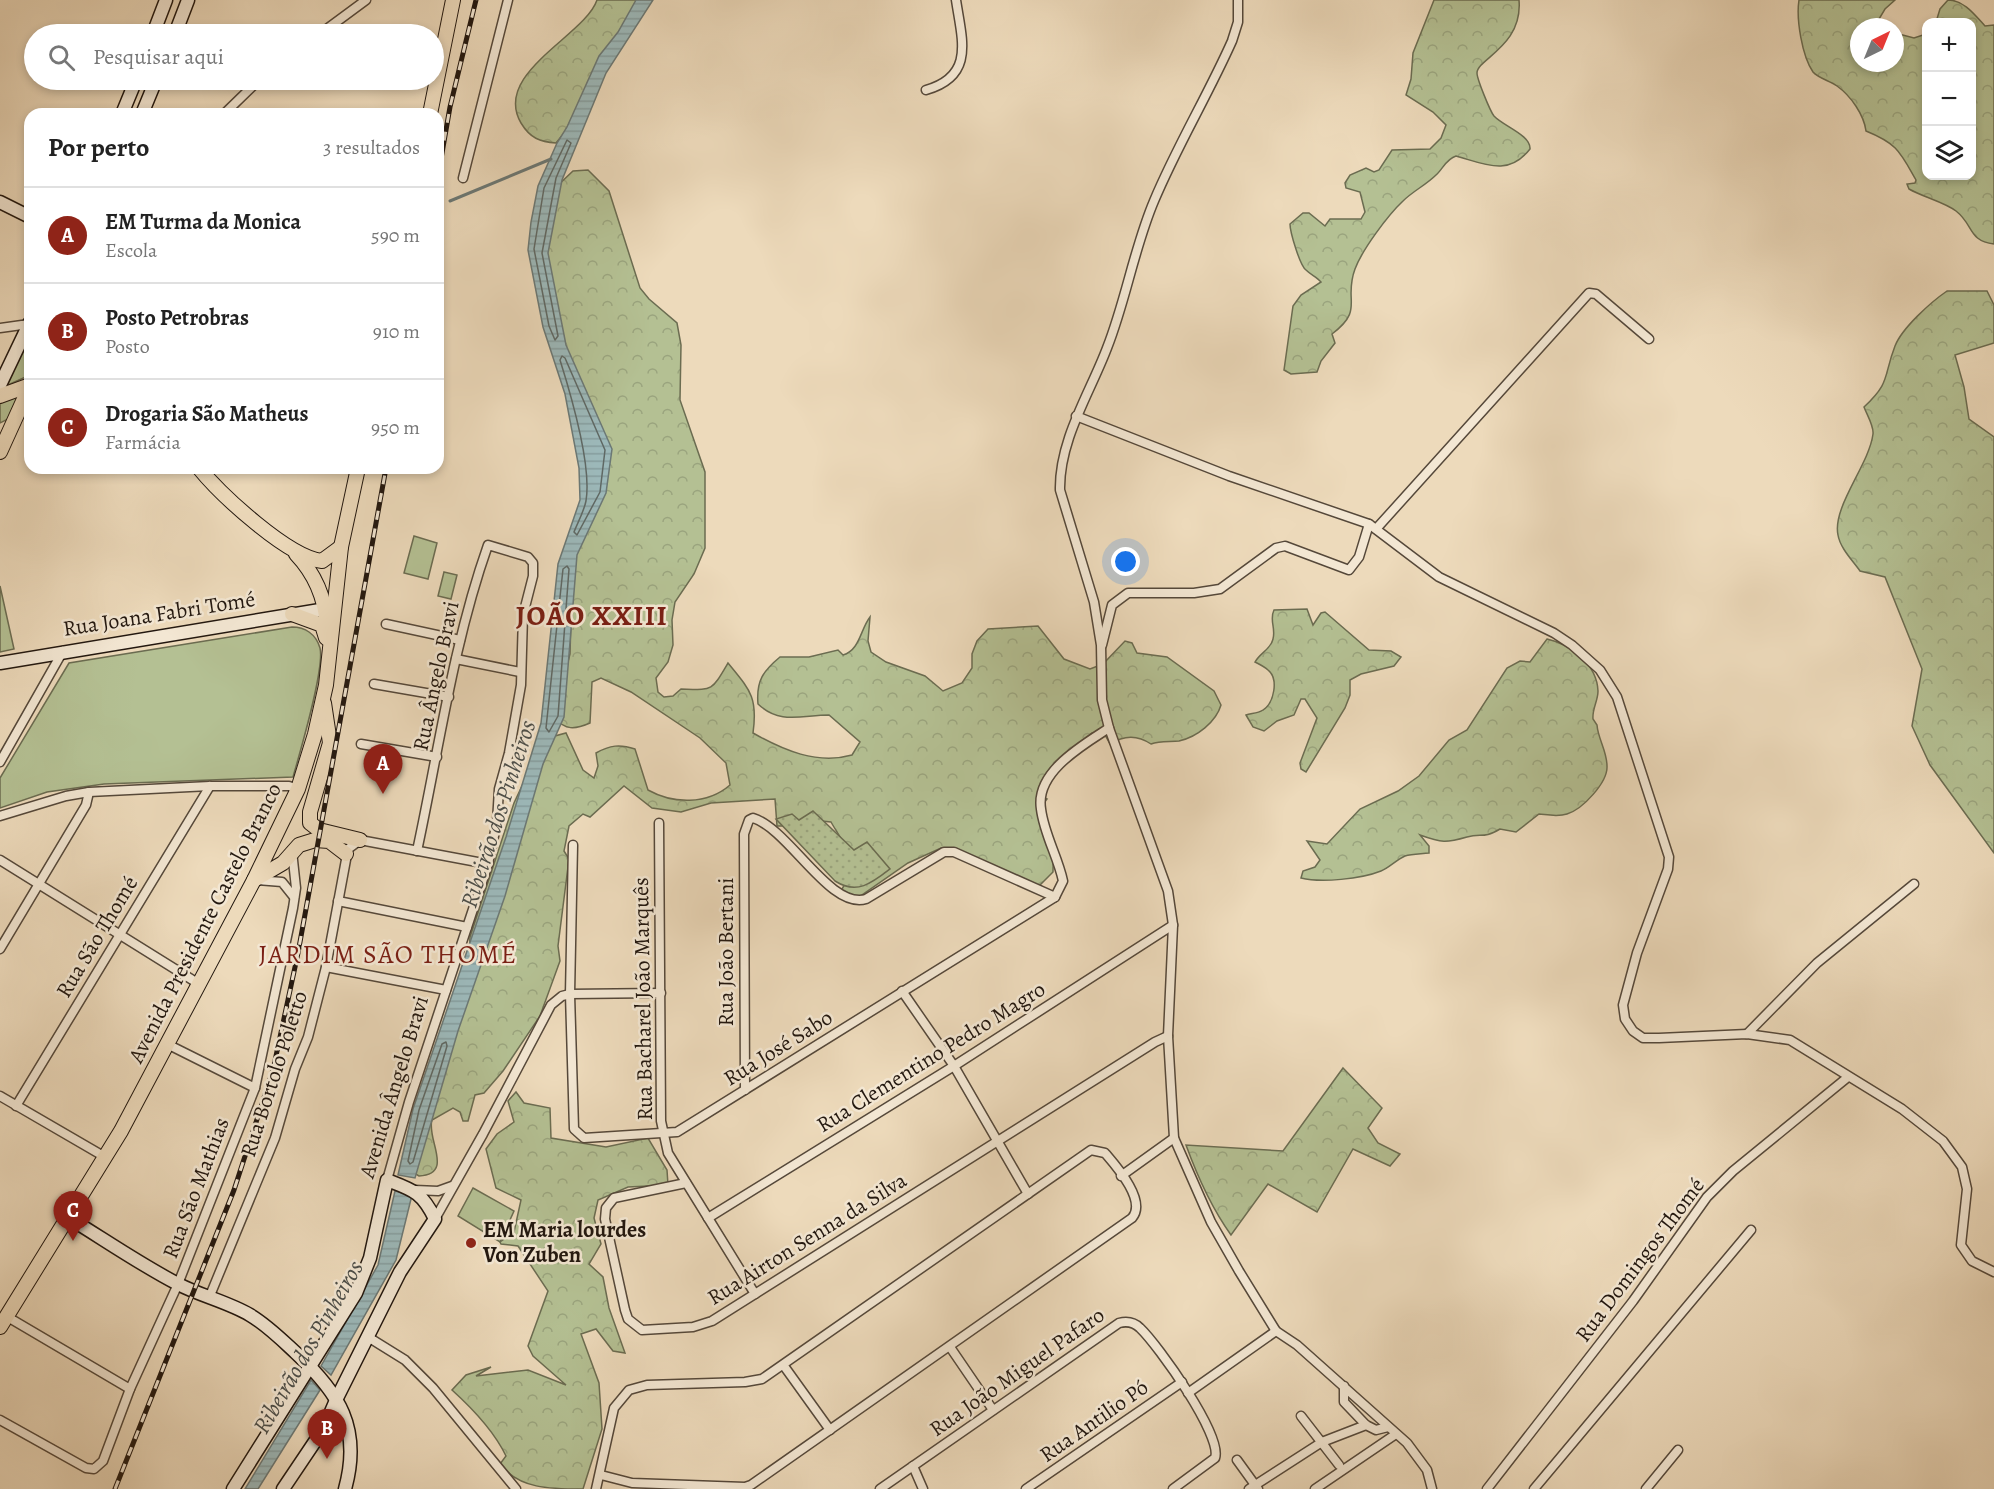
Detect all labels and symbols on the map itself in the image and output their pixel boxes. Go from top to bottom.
north arrow [1850,18,1904,72]
your location [1111,547,1140,576]
street label: Rua Joana Fabri Tomé [61,584,257,644]
district label: JOÃO XXIII [516,597,668,635]
street label: Rua Ângelo Bravi [405,598,467,754]
water label: Ribeirão dos Pinheiros [453,716,543,912]
pin: A [364,744,403,794]
street label: Avenida Presidente Castelo Branco [121,778,289,1069]
street label: Rua São Thomé [49,871,145,1003]
street label: Rua Bacharel João Marquês [626,877,660,1121]
street label: Rua João Bertani [711,877,741,1027]
district label: JARDIM SÃO THOMÉ [258,937,518,972]
street label: Rua Clementino Pedro Magro [811,974,1051,1140]
street label: Rua Bortolo Poletto [233,987,315,1161]
street label: Avenida Ângelo Bravi [352,992,436,1183]
street label: Rua José Sabo [718,1003,838,1093]
street label: Rua São Mathias [155,1113,237,1263]
street label: Rua Airton Senna da Silva [702,1165,913,1313]
street label: Rua Domingos Thomé [1568,1172,1712,1348]
pin: C [54,1192,92,1241]
place label: EM Maria lourdes Von Zuben [482,1215,646,1270]
marker: EM Maria lourdes Von Zuben [464,1236,478,1250]
water label: Ribeirão dos Pinheiros [245,1254,371,1440]
street label: Rua João Miguel Pafaro [923,1300,1111,1444]
street label: Rua Antilio Pó [1034,1373,1154,1469]
pin: B [308,1410,346,1459]

